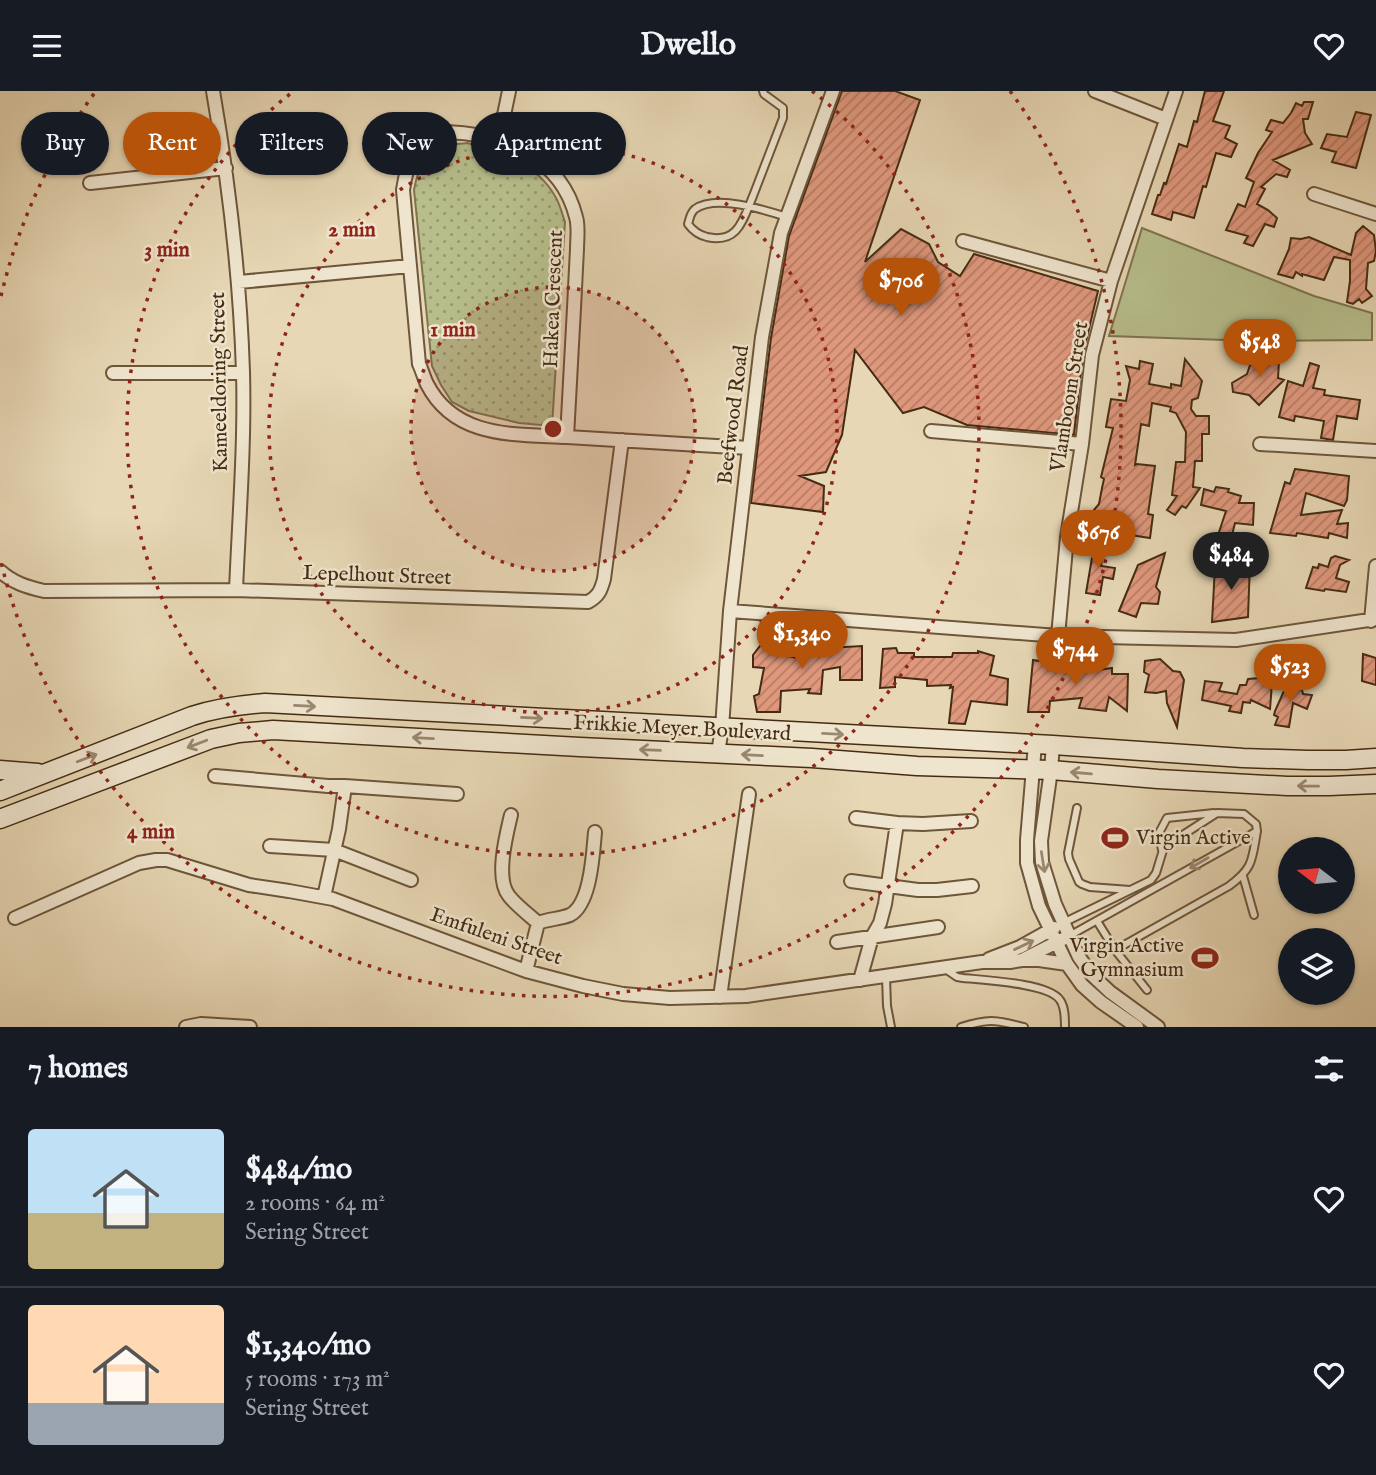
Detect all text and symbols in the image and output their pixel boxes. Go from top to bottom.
text: Dwello [640,25,736,66]
icon: menu [28,27,66,65]
icon: heart [1310,27,1348,65]
chip: Buy [21,112,109,175]
chip: Rent [123,112,221,175]
chip: Filters [235,112,348,175]
chip: New [362,112,457,175]
chip: Apartment [471,112,626,175]
text: 2 min [328,217,376,244]
street label: Hakea Crescent [538,229,570,369]
text: 3 min [144,237,190,264]
pin: $706 [860,259,942,318]
text: $706 [879,266,923,295]
street label: Kameeldoring Street [205,292,235,472]
text: 1 min [430,317,476,344]
street label: Vlamboom Street [1045,320,1095,475]
pin: $548 [1219,320,1301,379]
text: $548 [1239,327,1281,356]
street label: Beefwood Road [712,343,756,486]
centre of rings [541,417,565,441]
pin: $676 [1057,511,1139,570]
text: $676 [1077,518,1119,547]
pin: $484 [1190,533,1272,592]
text: $484 [1209,540,1253,569]
street label: Lepelhout Street [302,560,452,592]
pin: $1,340 [745,611,859,671]
text: $1,340 [773,619,831,648]
pin: $744 [1034,627,1116,687]
text: $744 [1052,635,1098,664]
pin: $523 [1249,645,1331,704]
text: $523 [1270,652,1310,681]
one-way arrow [293,699,316,712]
street label: Frikkie Meyer Boulevard [572,710,793,748]
one-way arrow [520,712,543,725]
one-way arrow [821,728,843,741]
one-way arrow [412,732,435,745]
one-way arrow [187,739,209,752]
one-way arrow [639,744,662,757]
one-way arrow [741,748,763,761]
one-way arrow [75,750,97,763]
one-way arrow [1070,766,1093,779]
one-way arrow [1297,779,1320,793]
text: 4 min [127,819,175,846]
sports icon: Virgin Active [1100,823,1130,853]
place label: Virgin Active [1135,825,1251,852]
north arrow [1278,837,1354,913]
map controls [1278,837,1355,1005]
one-way arrow [1037,850,1050,872]
one-way arrow [1189,857,1210,870]
street label: Emfuleni Street [426,902,566,972]
button: layers [1278,928,1355,1005]
place label: Virgin Active Gymnasium [1068,933,1184,984]
one-way arrow [1013,937,1034,951]
sports icon: Virgin Active Gymnasium [1190,943,1220,973]
text: 7 homes [28,1050,128,1088]
icon: filters [1310,1050,1348,1088]
text: $484/mo [245,1151,352,1189]
icon: home [84,1157,168,1241]
icon: heart [1310,1180,1348,1218]
text: 2 rooms · 64 m² [245,1189,385,1218]
text: Sering Street [245,1218,369,1247]
text: $1,340/mo [245,1327,371,1365]
icon: home [84,1333,168,1417]
icon: heart [1310,1356,1348,1394]
text: 5 rooms · 173 m² [245,1365,390,1394]
text: Sering Street [245,1394,369,1423]

